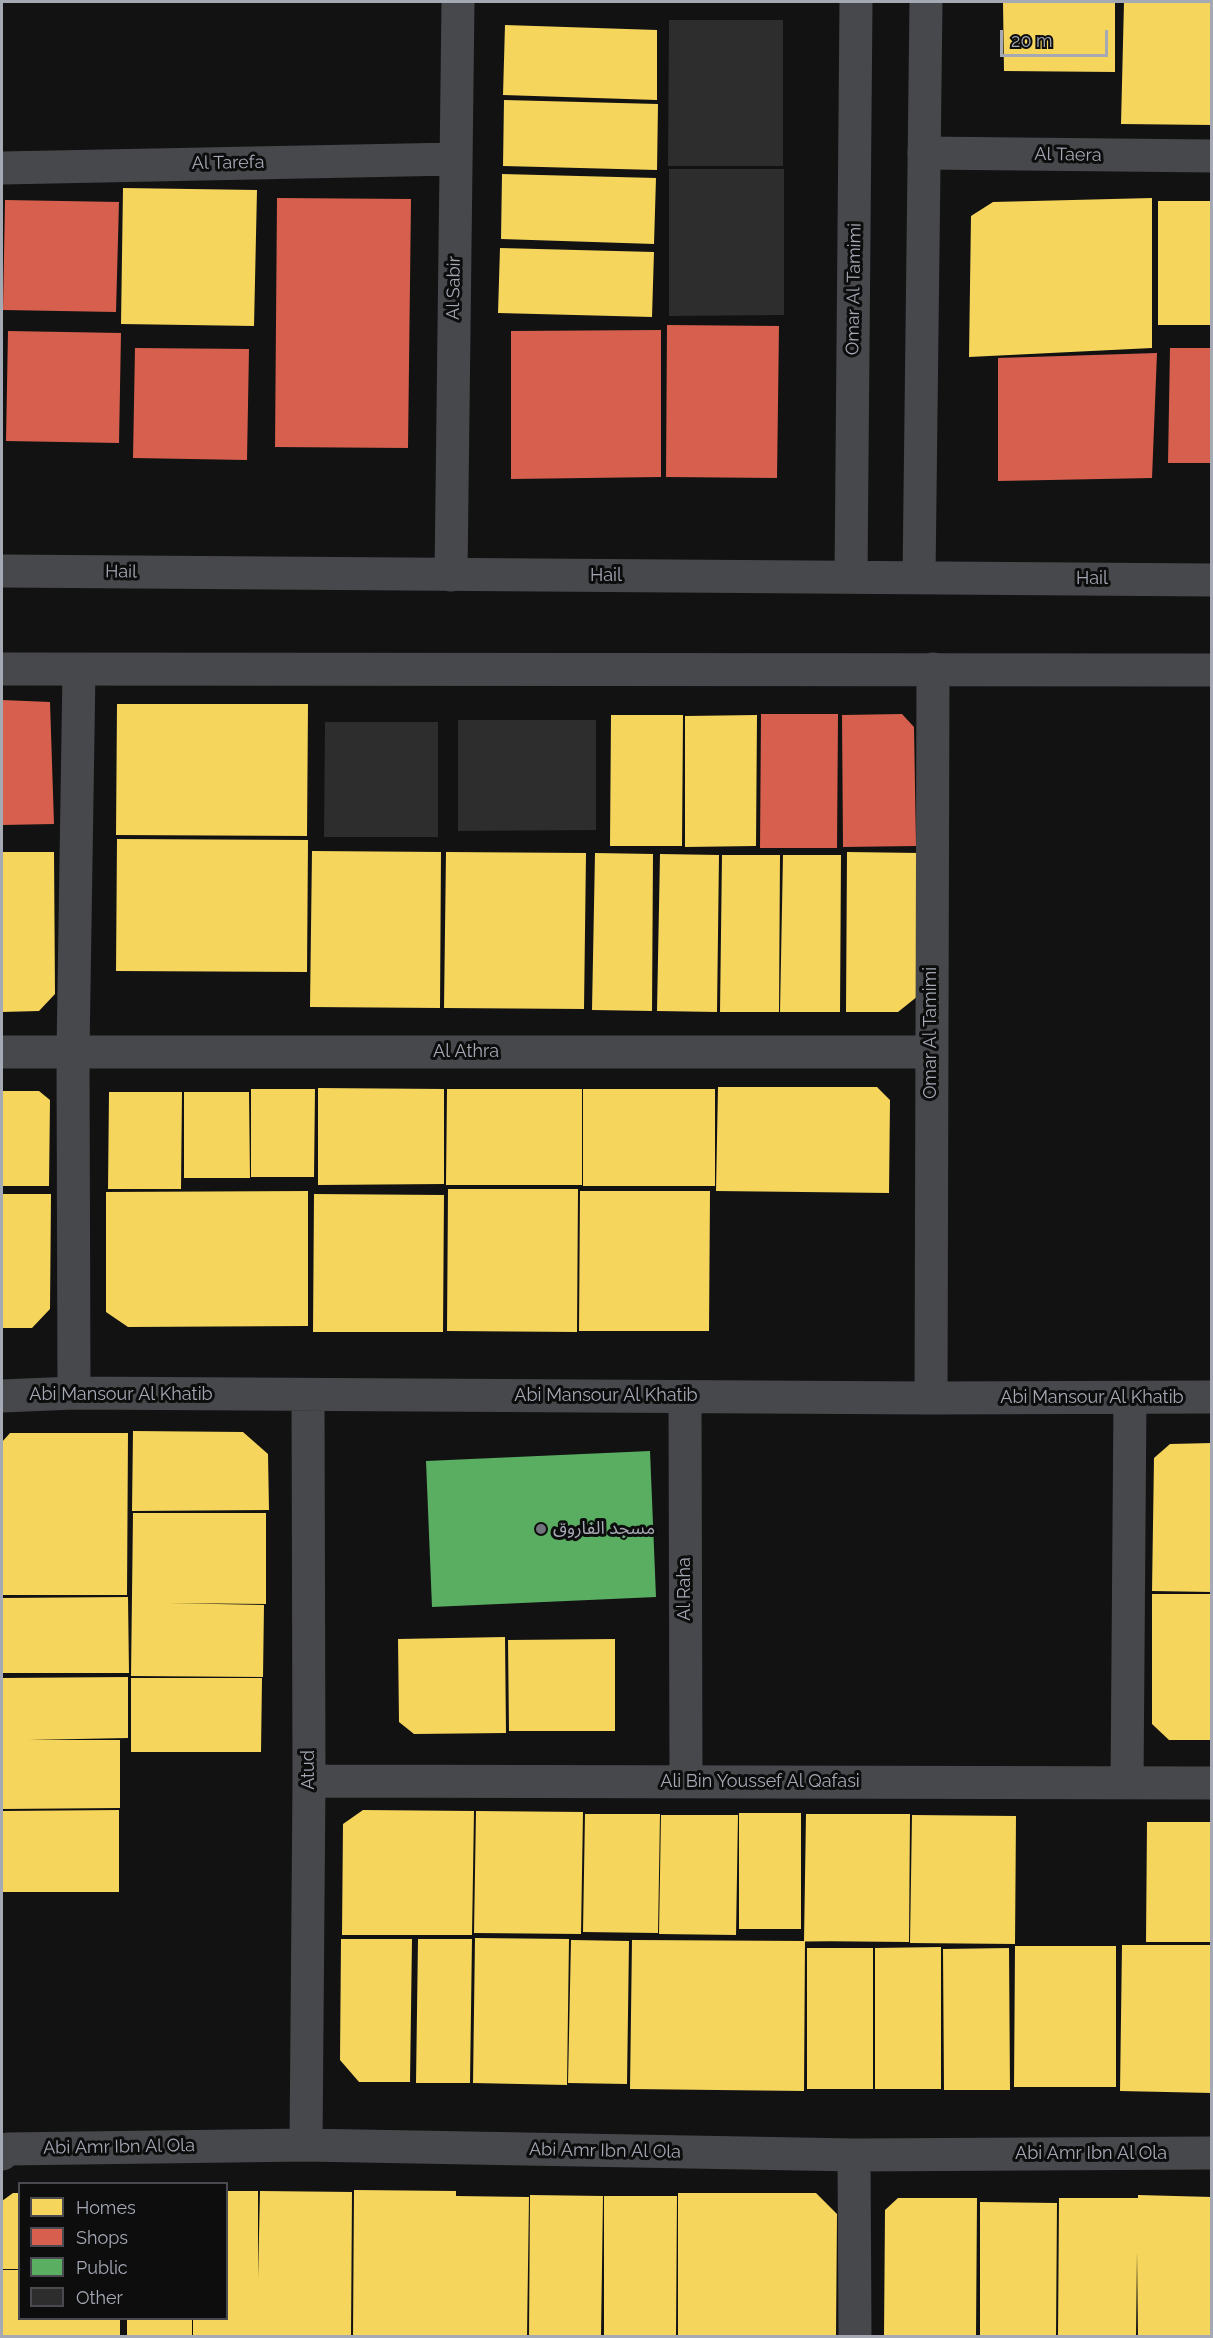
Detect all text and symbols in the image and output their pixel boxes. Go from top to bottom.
scale bar [1003,18,1111,56]
text: 20 m [1011,30,1053,51]
street label: Al Taera [1034,144,1102,166]
street label: Al Tarefa [191,152,265,174]
street label: Omar Al Tamimi [842,223,866,355]
street label: Al Sabir [443,256,465,320]
street label: Hail [105,561,137,583]
street label: Hail [590,565,622,587]
street label: Hail [1076,568,1108,590]
street label: Omar Al Tamimi [920,967,942,1099]
street label: Al Athra [433,1041,499,1063]
street label: Abi Mansour Al Khatib [29,1384,213,1406]
street label: Abi Mansour Al Khatib [514,1385,698,1407]
street label: Abi Mansour Al Khatib [1000,1387,1184,1409]
place label: مسجد الفاروق [553,1518,655,1540]
marker: مسجد الفاروق [534,1522,548,1536]
street label: Al Raha [674,1557,696,1621]
street label: Atud [298,1750,320,1790]
street label: Ali Bin Youssef Al Qafasi [660,1771,860,1793]
street label: Abi Amr Ibn Al Ola [43,2135,195,2159]
street label: Abi Amr Ibn Al Ola [529,2139,681,2163]
street label: Abi Amr Ibn Al Ola [1015,2143,1167,2165]
legend [18,2182,228,2320]
text: Homes [76,2197,136,2218]
text: Shops [76,2227,128,2248]
text: Public [76,2257,128,2278]
text: Other [76,2287,123,2308]

